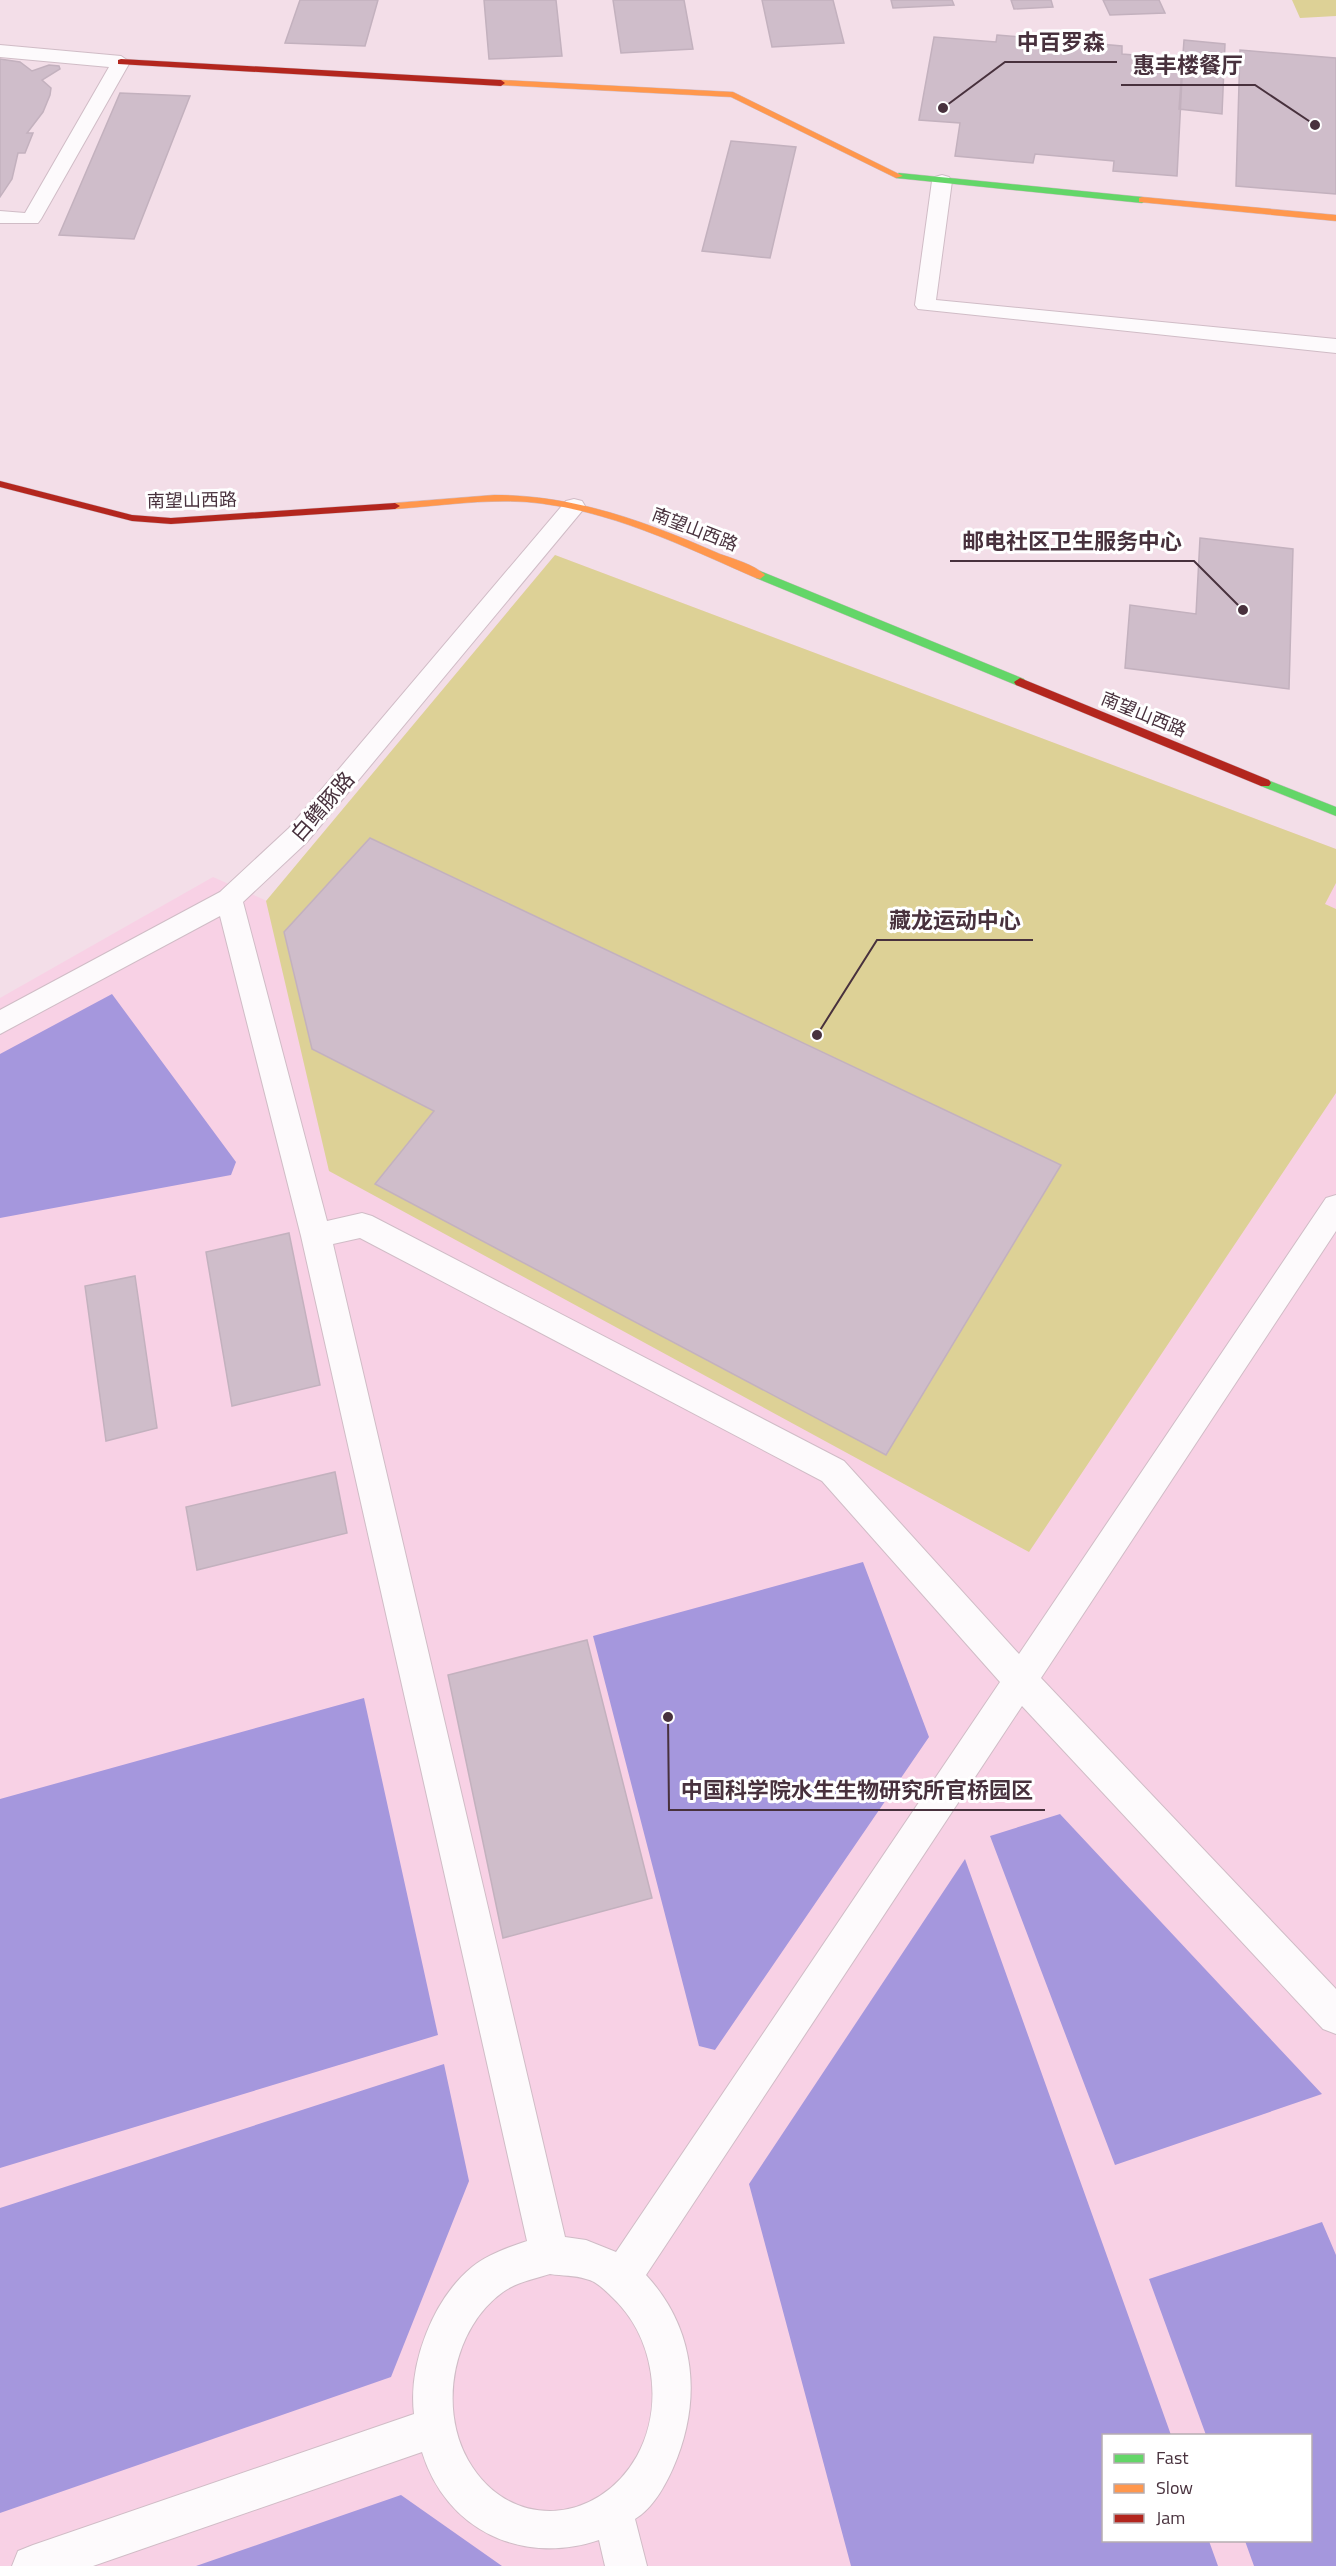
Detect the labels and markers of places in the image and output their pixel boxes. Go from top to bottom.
callout: 中百罗森 [1005,22,1117,62]
callout: 惠丰楼餐厅 [1121,45,1255,85]
callout: 邮电社区卫生服务中心 [950,521,1194,561]
callout: 藏龙运动中心 [877,900,1033,940]
callout: 中国科学院水生生物研究所官桥园区 [669,1770,1045,1810]

